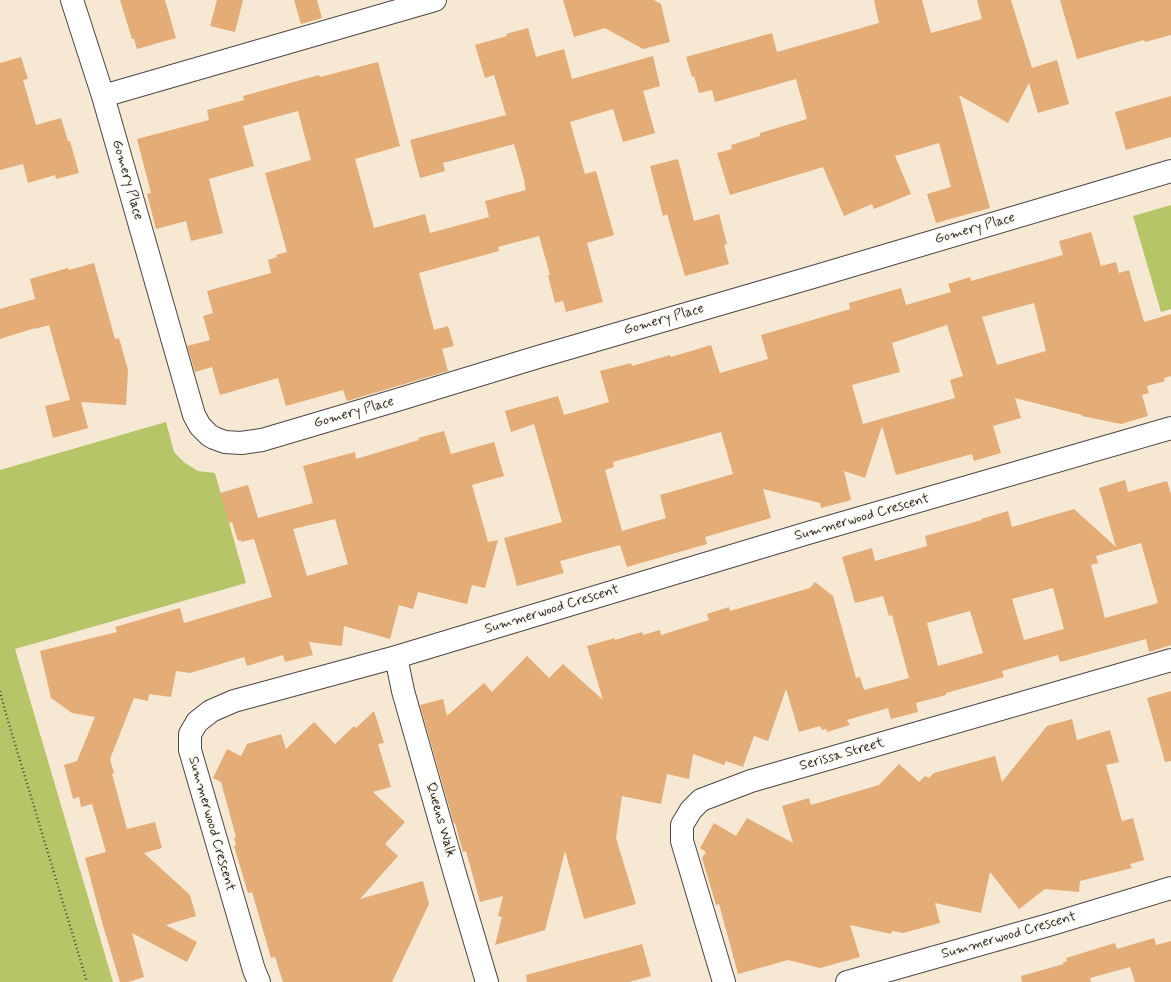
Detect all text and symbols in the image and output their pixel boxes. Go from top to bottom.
street label: Gomery Place [108,138,146,222]
street label: Gomery Place [933,210,1017,248]
street label: Gomery Place [622,301,706,339]
street label: Gomery Place [312,394,396,432]
street label: Summerwood Crescent [793,491,931,545]
street label: Summerwood Crescent [483,582,621,638]
street label: Serissa Street [798,735,886,775]
street label: Summerwood Crescent [184,755,238,893]
street label: Queens Walk [421,781,459,859]
street label: Summerwood Crescent [940,909,1078,963]

